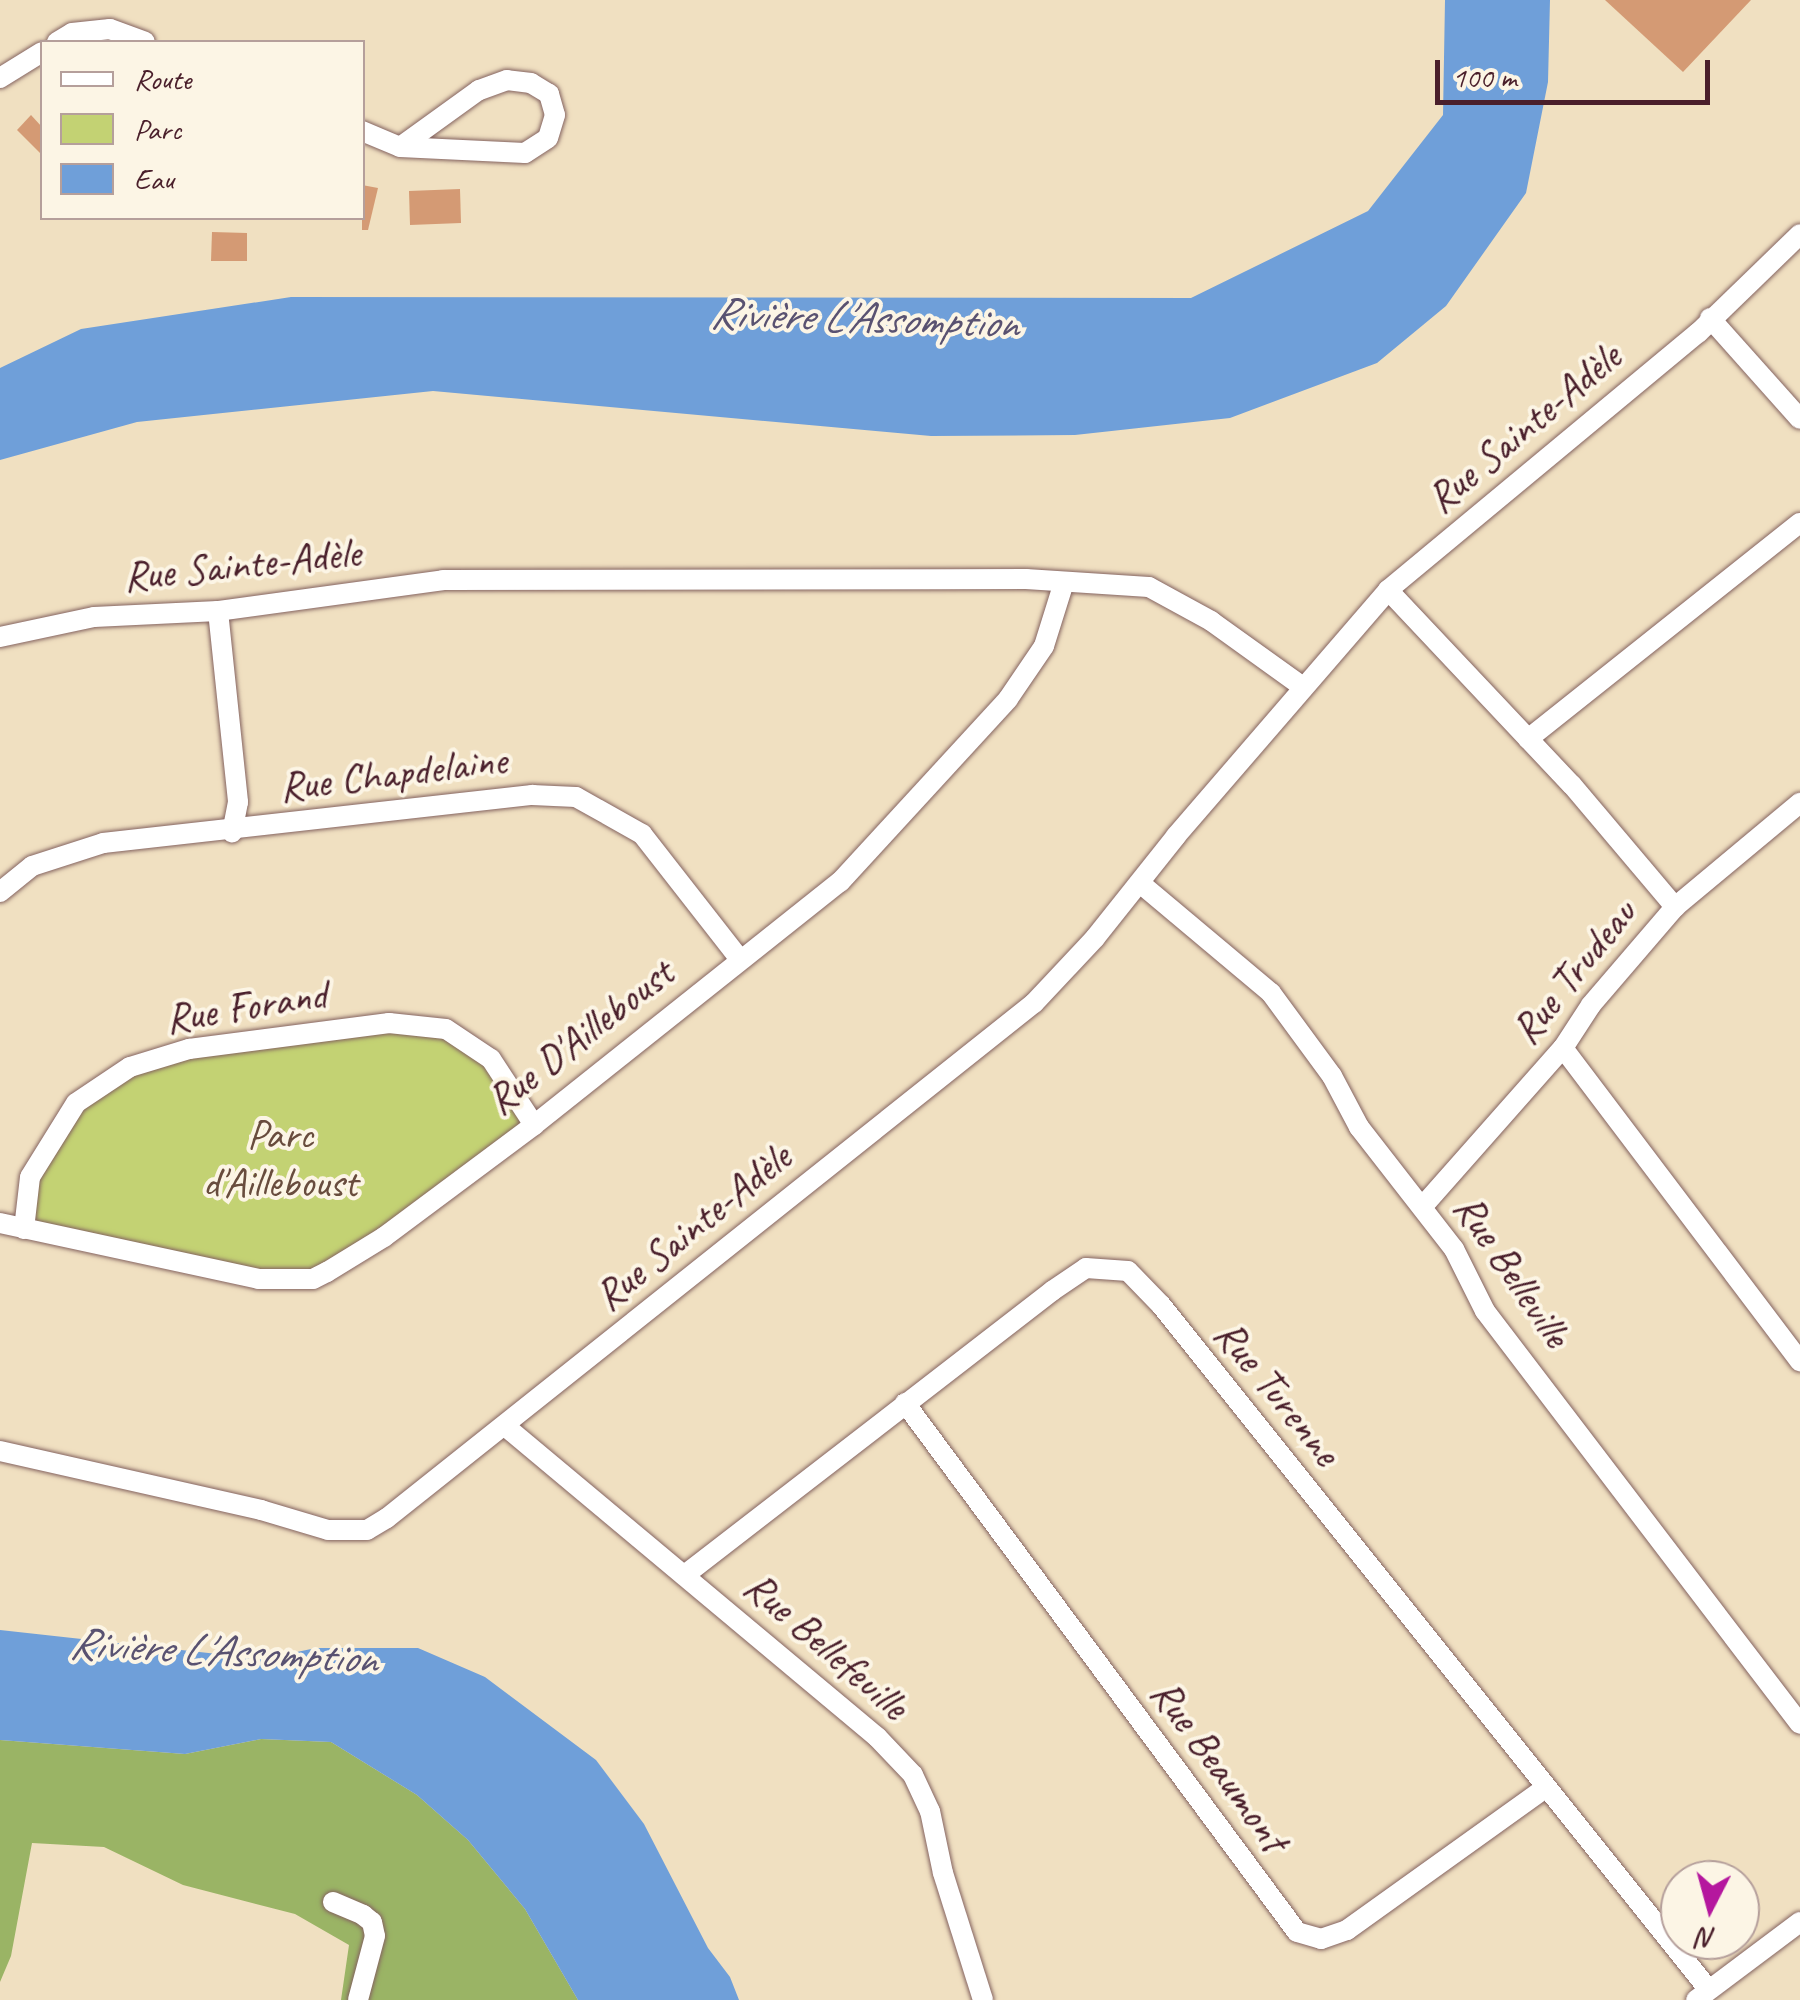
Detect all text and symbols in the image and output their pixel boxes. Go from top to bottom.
legend [40,40,365,220]
scale bar [1440,40,1715,102]
text: 100 m [1452,58,1517,96]
text: Route [134,60,191,98]
text: Parc [134,110,181,148]
text: Eau [134,160,174,198]
water label: Rivière L'Assomption [709,286,1019,350]
street label: Rue Sainte-Adèle [1416,332,1632,524]
street label: Rue Sainte-Adèle [121,527,363,603]
street label: Rue Chapdelaine [276,735,510,813]
street label: Rue Trudeau [1501,890,1647,1054]
street label: Rue D'Ailleboust [476,948,684,1126]
street label: Rue Forand [163,970,329,1044]
park label: Parc d'Ailleboust [202,1110,358,1208]
street label: Rue Sainte-Adèle [584,1132,802,1322]
street label: Rue Belleville [1442,1185,1582,1357]
street label: Rue Turenne [1203,1310,1351,1476]
street label: Rue Bellefeuille [733,1561,919,1731]
water label: Rivière L'Assomption [68,1616,378,1686]
street label: Rue Beaumont [1140,1670,1298,1862]
north arrow [1660,1860,1760,1960]
text: N [1697,1920,1717,1957]

